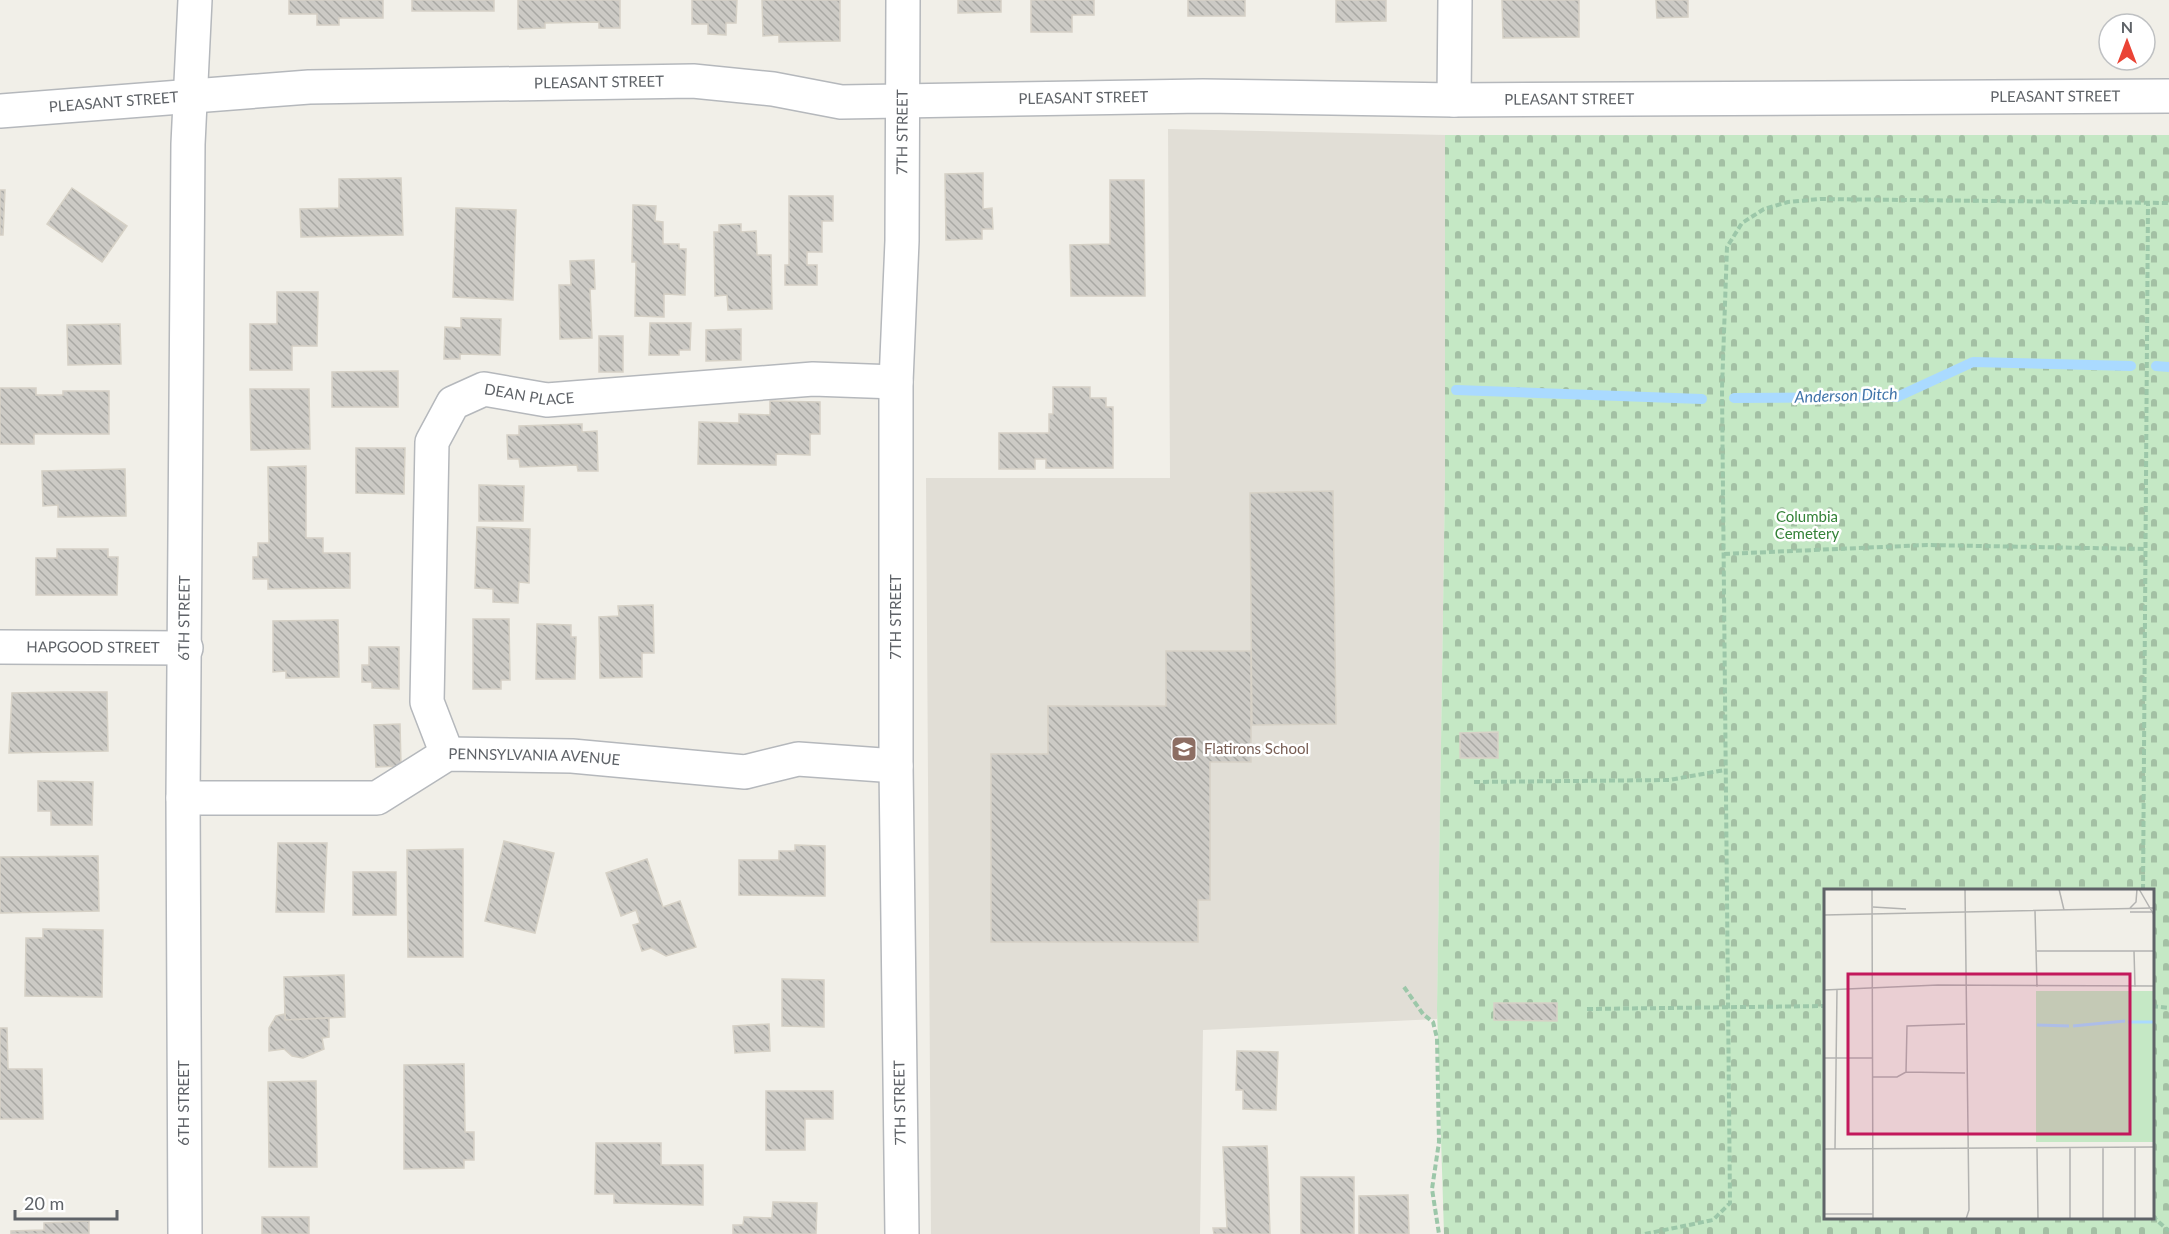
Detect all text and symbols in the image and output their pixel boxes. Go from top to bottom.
north arrow [2097,12,2157,72]
text: N [2121,17,2133,36]
street label: PLEASANT STREET [534,71,664,91]
street label: PLEASANT STREET [1990,86,2120,105]
street label: PLEASANT STREET [48,87,179,115]
street label: PLEASANT STREET [1018,87,1149,107]
street label: 7TH STREET [892,89,911,175]
street label: PLEASANT STREET [1504,89,1634,108]
street label: DEAN PLACE [483,379,575,408]
water label: Anderson Ditch [1793,383,1898,406]
park label: Columbia Cemetery [1775,507,1839,542]
street label: 7TH STREET [886,574,904,660]
street label: 6TH STREET [174,575,193,661]
street label: HAPGOOD STREET [26,637,160,656]
school or university icon: Flatirons School [1169,734,1199,764]
place label: Flatirons School [1204,739,1309,757]
street label: PENNSYLVANIA AVENUE [448,744,621,768]
inset map [1824,889,2154,1219]
street label: 6TH STREET [174,1060,192,1146]
street label: 7TH STREET [889,1060,909,1146]
scale bar [15,1183,117,1221]
text: 20 m [24,1192,64,1214]

